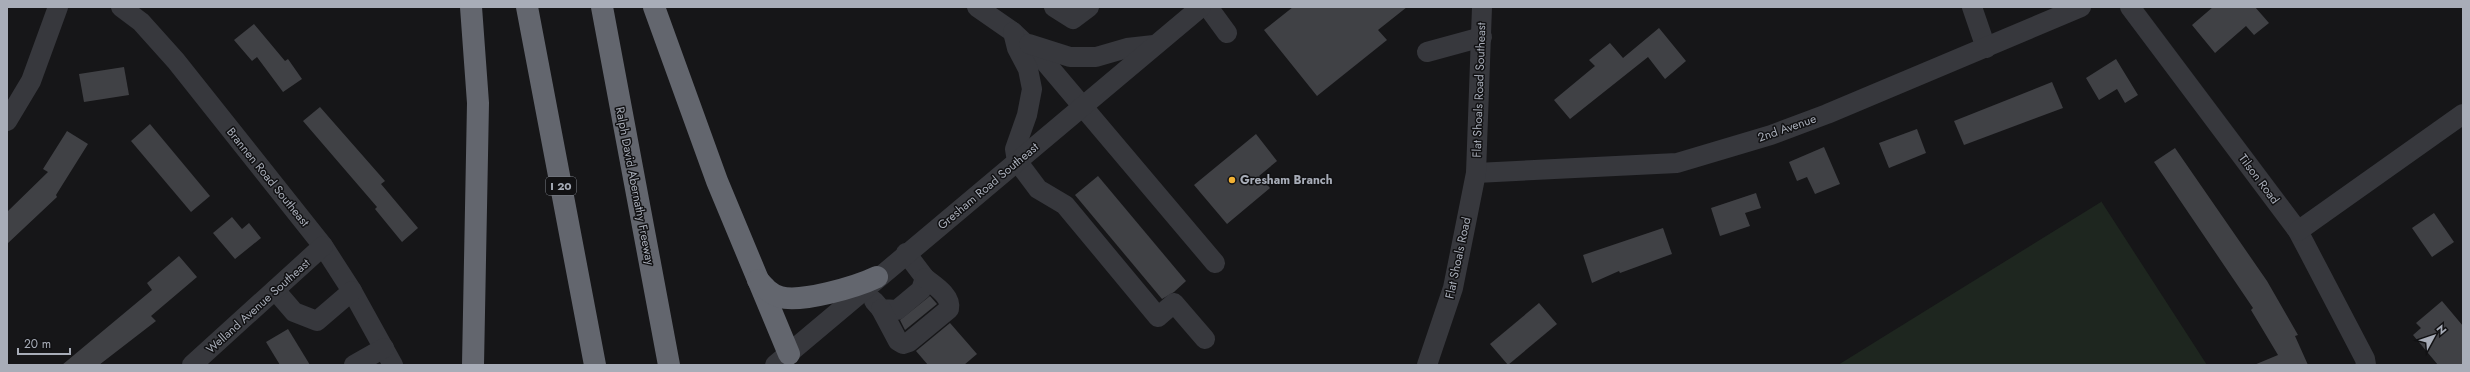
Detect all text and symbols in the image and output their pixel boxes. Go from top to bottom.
street label: Flat Shoals Road Southeast [1468,22,1490,158]
street label: Ralph David Abernathy Freeway [611,105,659,267]
street label: 2nd Avenue [1755,110,1819,146]
street label: Brannen Road Southeast [222,124,314,231]
street label: Gresham Road Southeast [934,138,1043,234]
street label: Tilson Road [2234,150,2284,208]
place label: Gresham Branch [1240,171,1333,189]
marker: Gresham Branch [1227,175,1237,185]
road number: I 20 [546,177,576,195]
street label: Flat Shoals Road [1441,215,1475,301]
street label: Welland Avenue Southeast [202,254,314,358]
north arrow [2414,316,2454,356]
text: N [2433,321,2451,338]
scale bar [18,330,70,356]
text: 20 m [24,335,51,353]

